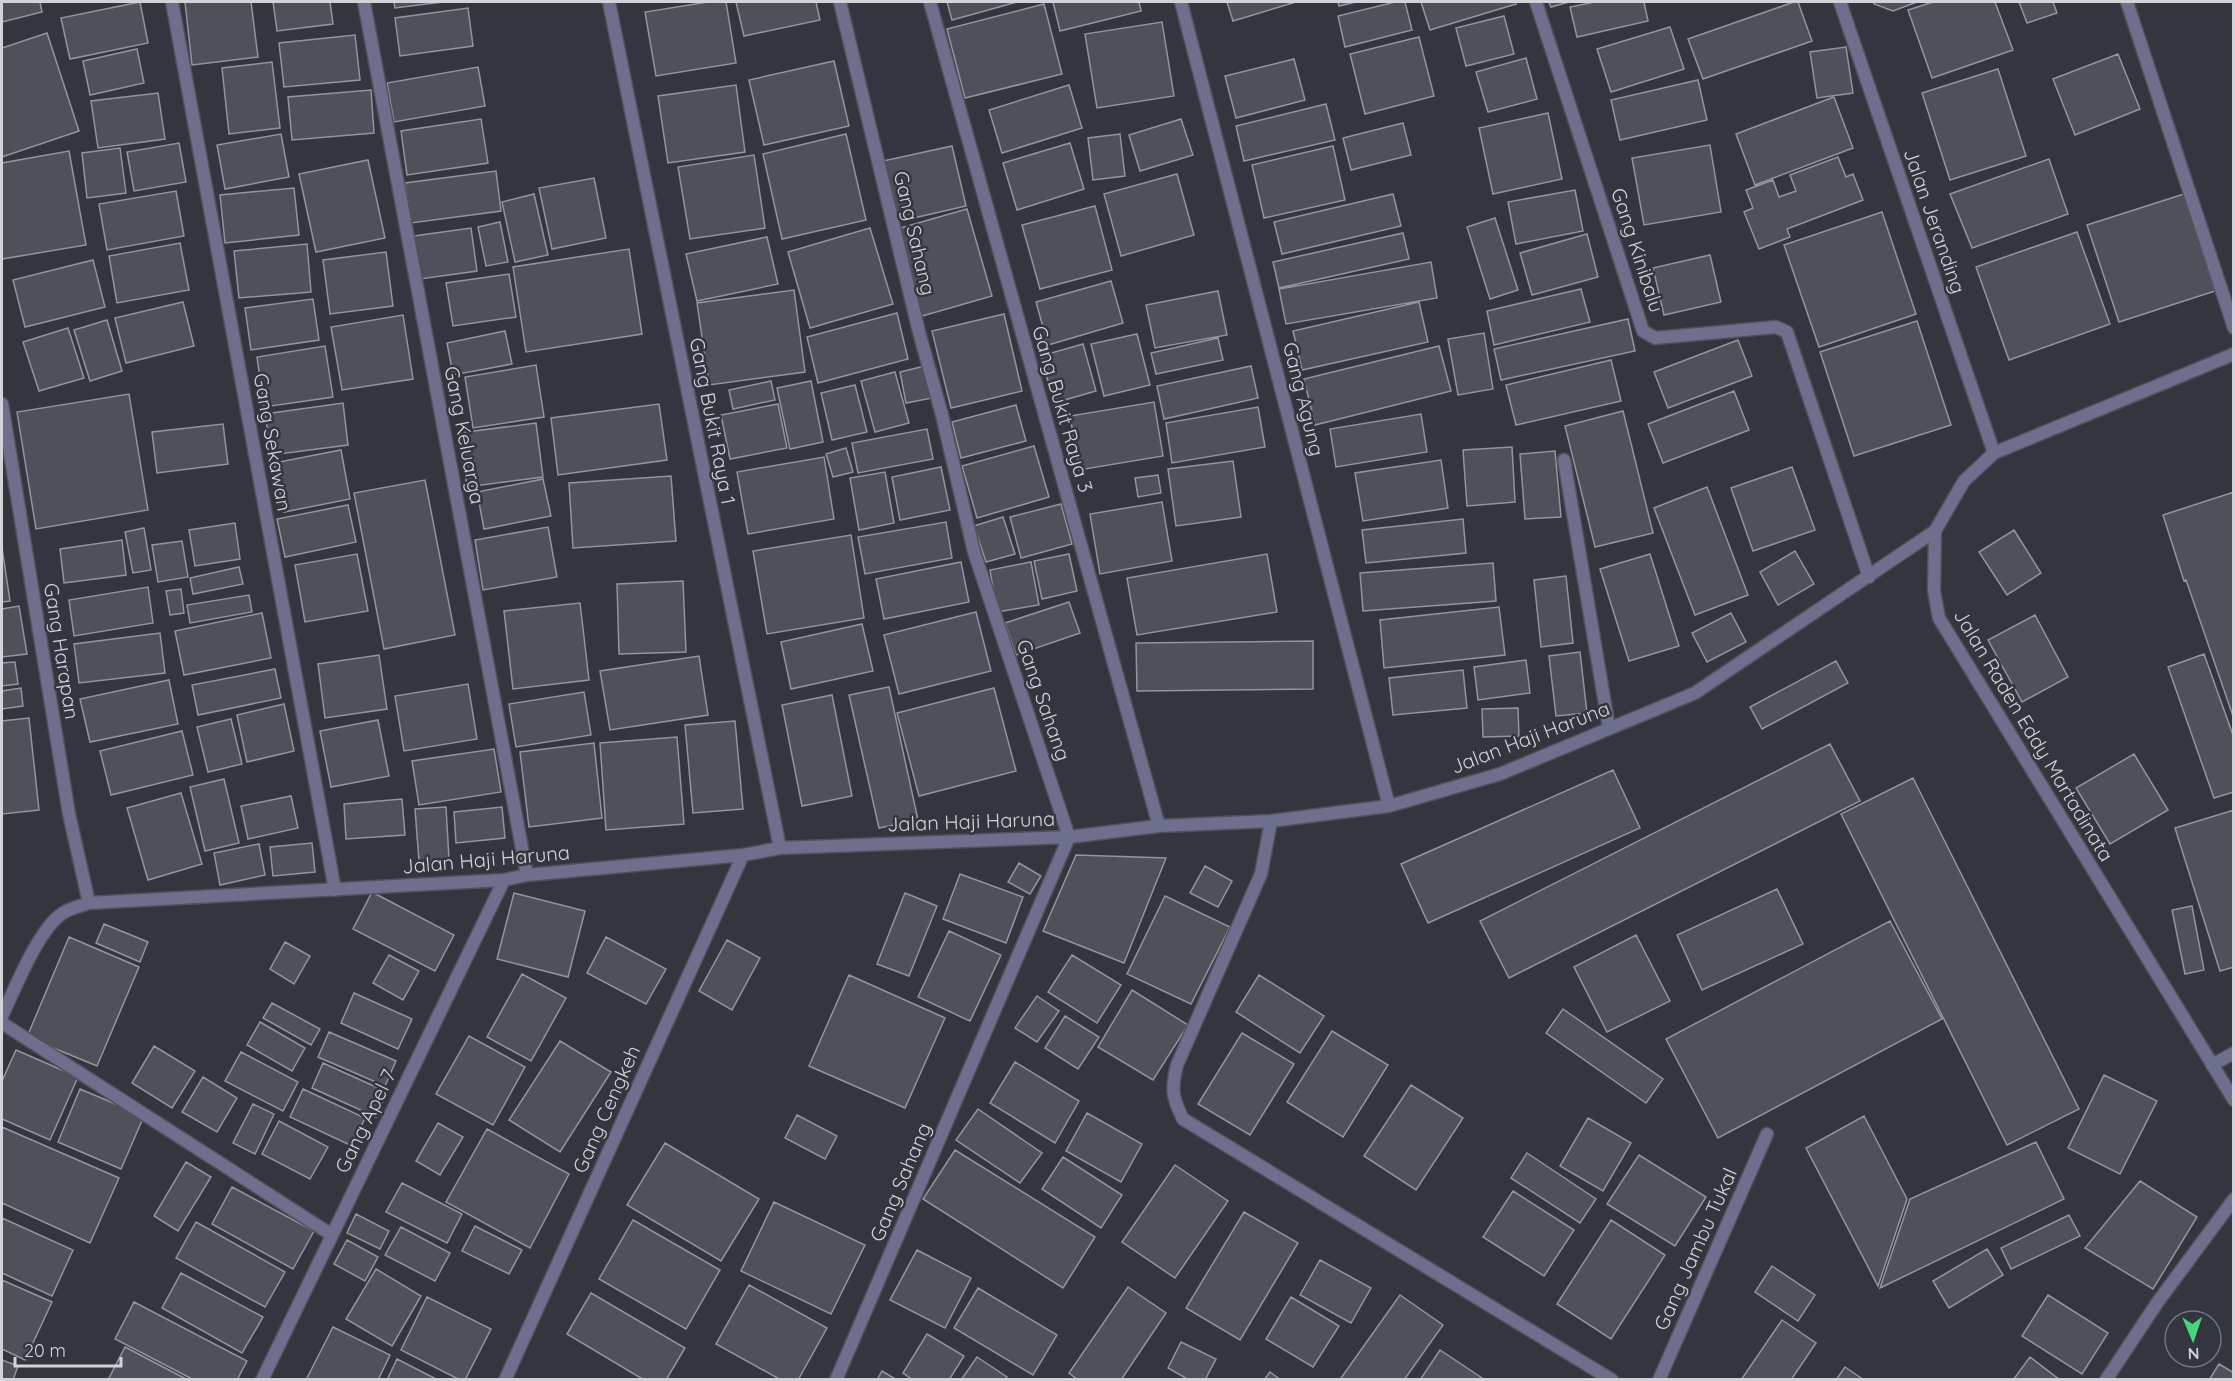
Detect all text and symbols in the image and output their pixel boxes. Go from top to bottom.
street label: Jalan Jeranding [1898,145,1972,297]
street label: Gang Sahang [889,168,941,298]
street label: Gang Kinibalu [1606,185,1670,315]
street label: Gang Bukit Raya 3 [1027,323,1099,495]
street label: Gang Bukit Raya 1 [685,335,741,507]
street label: Gang Agung [1278,339,1330,459]
street label: Gang Keluarga [439,364,491,506]
street label: Gang Sekawan [249,371,297,513]
street label: Gang Harapan [39,581,85,721]
street label: Jalan Raden Eddy Martadinata [1949,604,2119,866]
street label: Gang Sahang [1012,636,1076,764]
street label: Jalan Haji Haruna [1447,695,1613,779]
street label: Jalan Haji Haruna [886,806,1056,836]
street label: Jalan Haji Haruna [401,839,571,879]
street label: Gang Cengkeh [567,1041,645,1177]
street label: Gang Apel 7 [329,1065,401,1177]
street label: Gang Sahang [864,1119,936,1245]
street label: Gang Jambu Tukal [1648,1164,1742,1334]
north arrow [2163,1309,2223,1369]
scale bar [15,1330,122,1368]
text: 20 m [24,1339,66,1362]
text: N [2187,1344,2200,1364]

